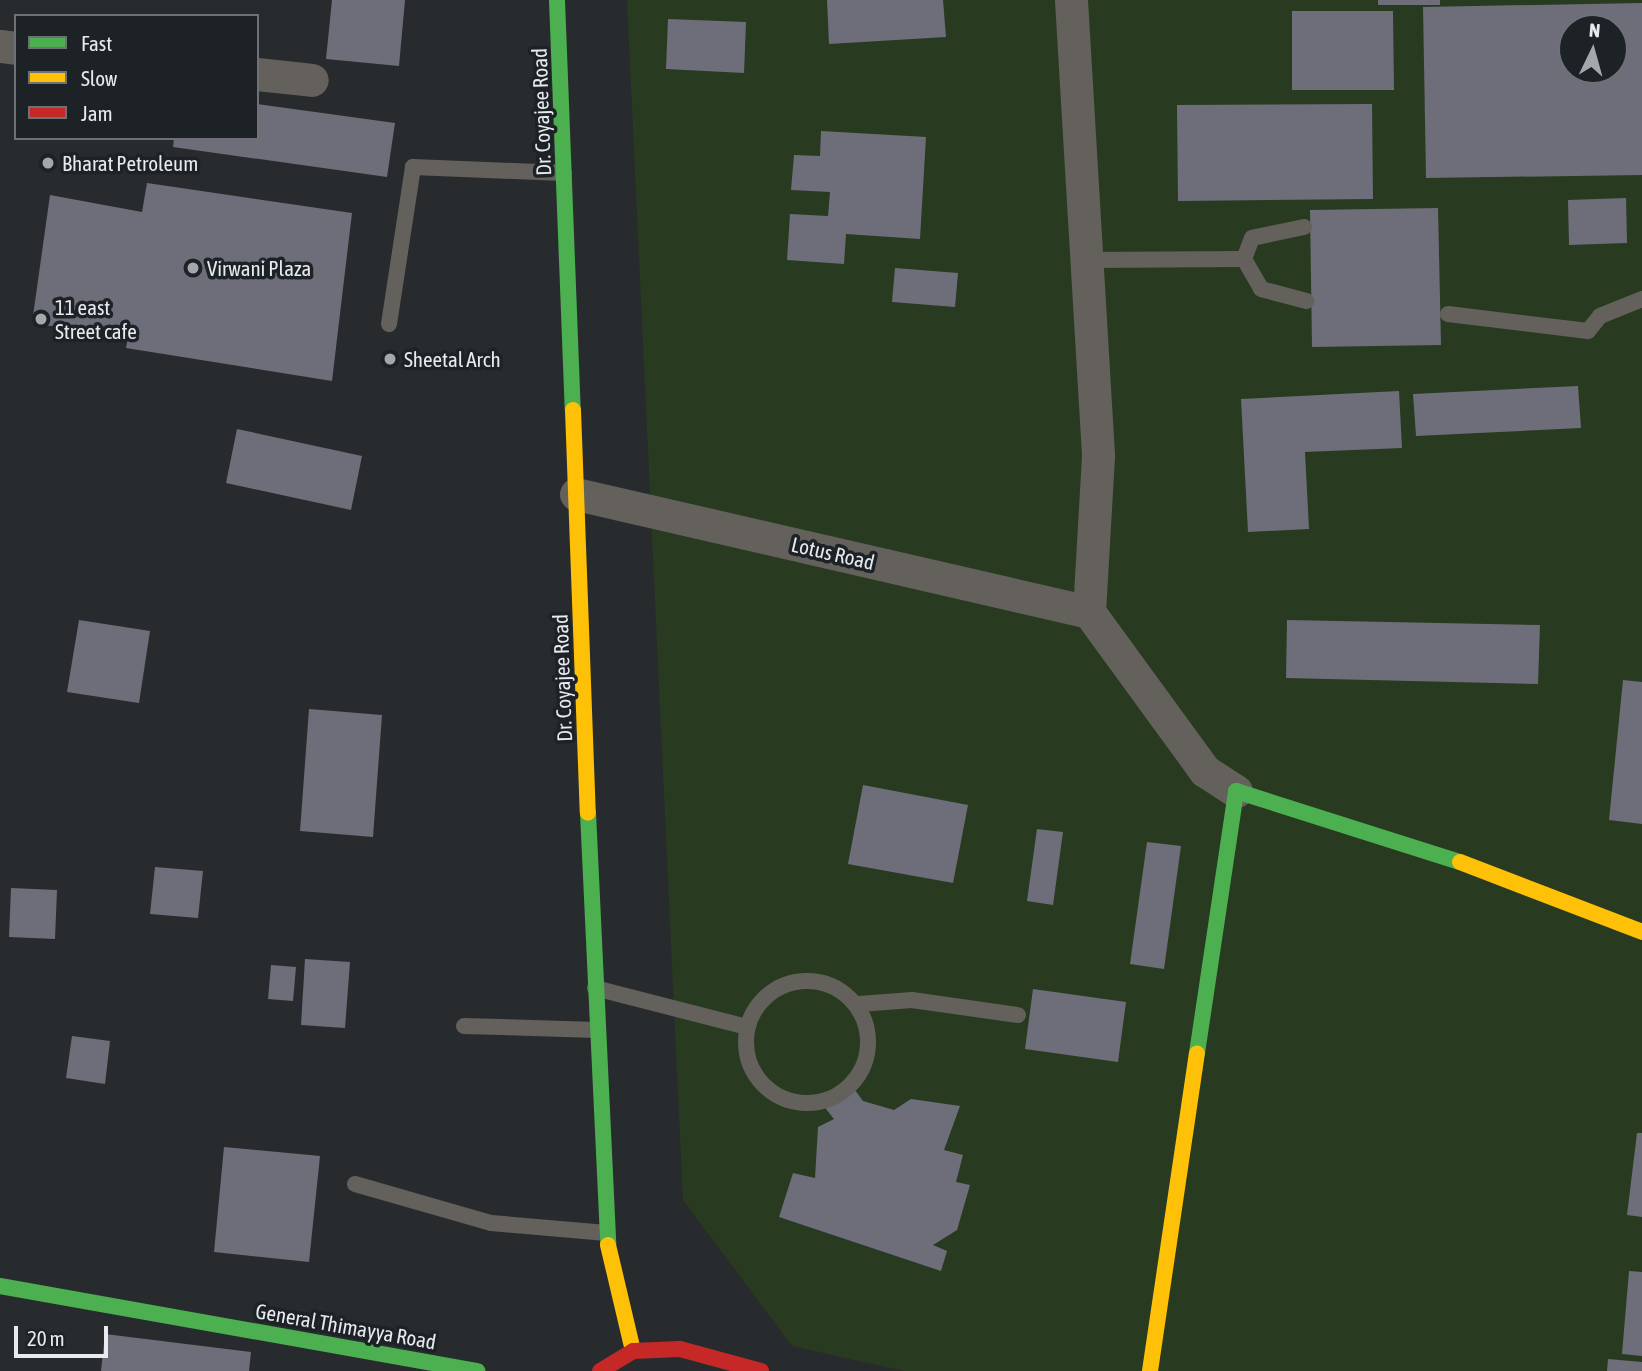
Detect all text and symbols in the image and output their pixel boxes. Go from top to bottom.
legend [14,14,259,140]
north arrow [1558,14,1628,84]
text: N [1588,19,1601,42]
text: Fast [81,31,112,55]
street label: Dr. Coyajee Road [526,48,556,176]
text: Slow [81,66,117,90]
text: Jam [81,101,113,125]
place label: Bharat Petroleum [62,150,198,176]
marker: Bharat Petroleum [40,155,56,171]
place label: Virwani Plaza [207,255,311,281]
marker: Virwani Plaza [185,260,201,276]
place label: 11 east Street cafe [55,294,137,344]
marker: 11 east Street cafe [33,311,49,327]
place label: Sheetal Arch [404,346,501,372]
marker: Sheetal Arch [382,351,398,367]
street label: Lotus Road [789,531,877,575]
street label: Dr. Coyajee Road [547,614,577,742]
street label: General Thimayya Road [254,1298,438,1354]
scale bar [18,1312,112,1356]
text: 20 m [27,1326,65,1350]

